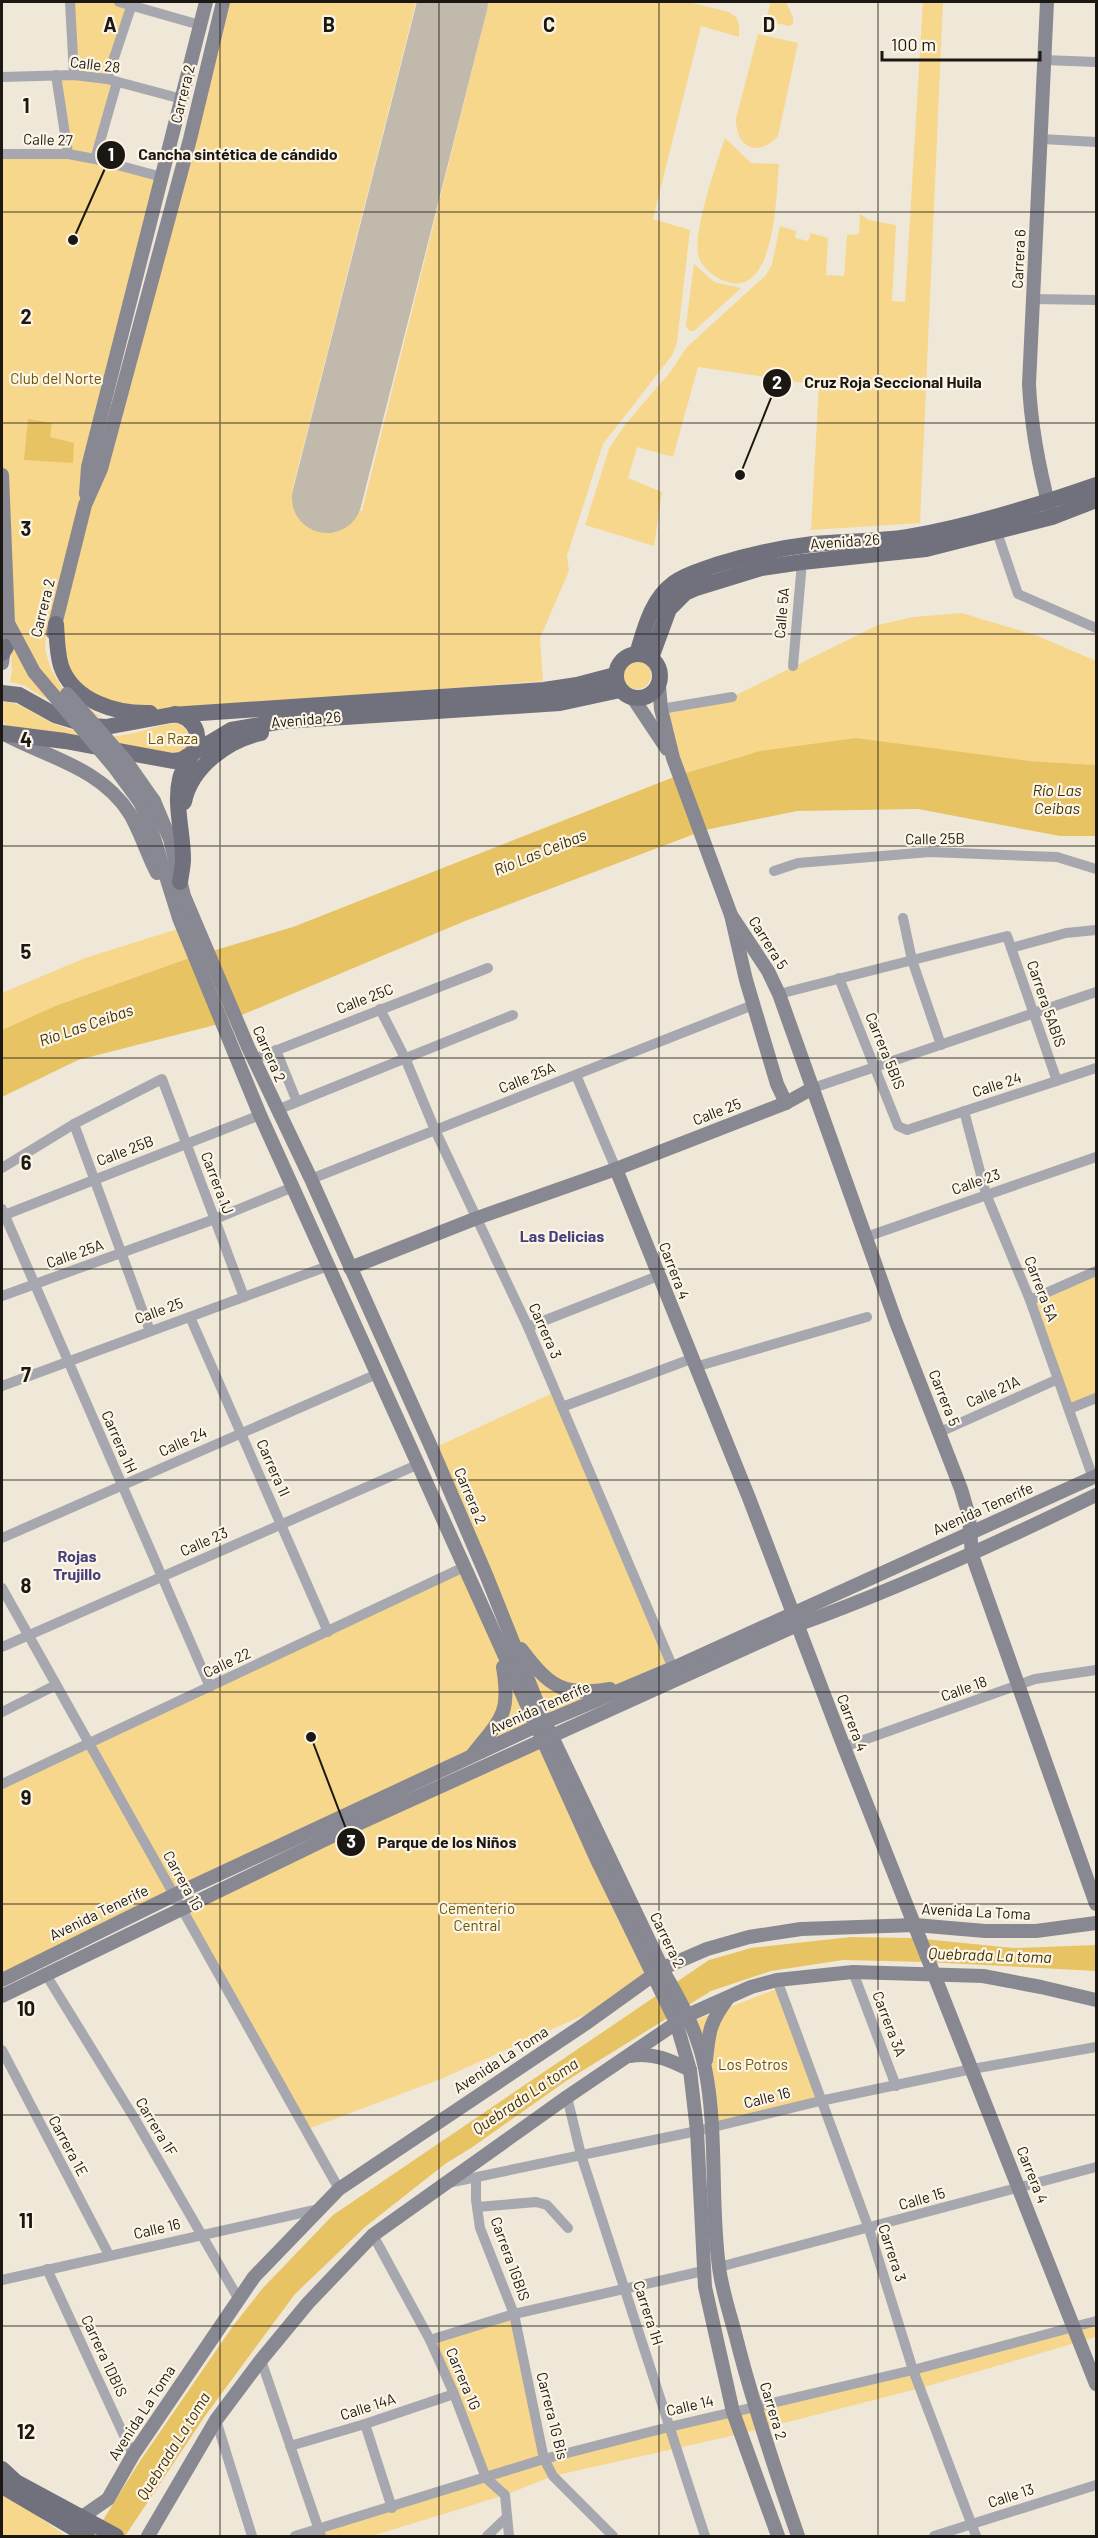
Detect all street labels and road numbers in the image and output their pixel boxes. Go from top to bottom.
street label: Calle 28 [69,52,121,76]
street label: Carrera 2 [166,63,198,125]
street label: Calle 27 [23,129,73,149]
street label: Carrera 6 [1007,229,1029,289]
street label: Avenida 26 [809,530,881,552]
street label: Carrera 2 [26,577,58,639]
street label: Calle 5A [770,587,792,639]
street label: Avenida 26 [270,707,342,731]
street label: Calle 25B [905,828,965,848]
street label: Carrera 5 [746,913,792,972]
street label: Carrera 5ABIS [1024,958,1070,1049]
street label: Calle 25C [334,979,396,1017]
street label: Carrera 5BIS [862,1010,910,1092]
street label: Carrera 2 [250,1023,290,1084]
street label: Calle 25A [496,1058,558,1097]
street label: Calle 24 [970,1068,1024,1100]
street label: Calle 25 [690,1094,743,1128]
street label: Calle 25B [94,1131,156,1169]
street label: Carrera 1J [198,1149,238,1216]
street label: Calle 23 [949,1164,1002,1198]
street label: Calle 25A [44,1235,106,1271]
street label: Carrera 4 [656,1239,694,1302]
street label: Carrera 5A [1021,1253,1063,1324]
street label: Calle 25 [132,1293,185,1327]
street label: Carrera 3 [526,1300,566,1361]
street label: Carrera 5 [925,1367,964,1428]
street label: Calle 21A [963,1371,1022,1411]
street label: Carrera 1H [98,1407,142,1476]
street label: Calle 24 [156,1423,209,1460]
street label: Carrera 1I [253,1436,294,1499]
street label: Carrera 2 [451,1465,491,1527]
street label: Avenida Tenerife [930,1478,1035,1538]
street label: Calle 23 [177,1523,230,1560]
street label: Calle 22 [200,1643,253,1681]
street label: Calle 18 [938,1671,989,1705]
street label: Avenida Tenerife [487,1677,592,1737]
street label: Carrera 4 [834,1691,872,1754]
street label: Carrera 1G [160,1847,208,1914]
street label: Avenida Tenerife [46,1880,151,1944]
street label: Avenida La Toma [921,1899,1031,1923]
street label: Carrera 2 [647,1909,689,1970]
street label: Carrera 3A [869,1988,911,2059]
street label: Avenida La Toma [450,2022,551,2096]
street label: Calle 16 [742,2083,792,2112]
street label: Carrera 1F [132,2094,182,2160]
street label: Carrera 1E [45,2112,92,2179]
street label: Carrera 4 [1013,2143,1052,2206]
street label: Calle 15 [896,2183,947,2213]
street label: Calle 16 [132,2214,182,2242]
street label: Carrera 1GBIS [487,2214,534,2303]
street label: Carrera 3 [875,2222,911,2284]
street label: Carrera 1H [630,2278,668,2347]
street label: Carrera 1DBIS [78,2312,132,2399]
street label: Carrera 1G [443,2345,485,2413]
street label: Avenida La Toma [104,2362,178,2463]
street label: Carrera 1G Bis [533,2370,573,2461]
street label: Carrera 2 [757,2380,791,2442]
street label: Calle 14A [338,2389,398,2423]
street label: Calle 14 [664,2391,715,2419]
street label: Calle 13 [985,2479,1036,2511]

